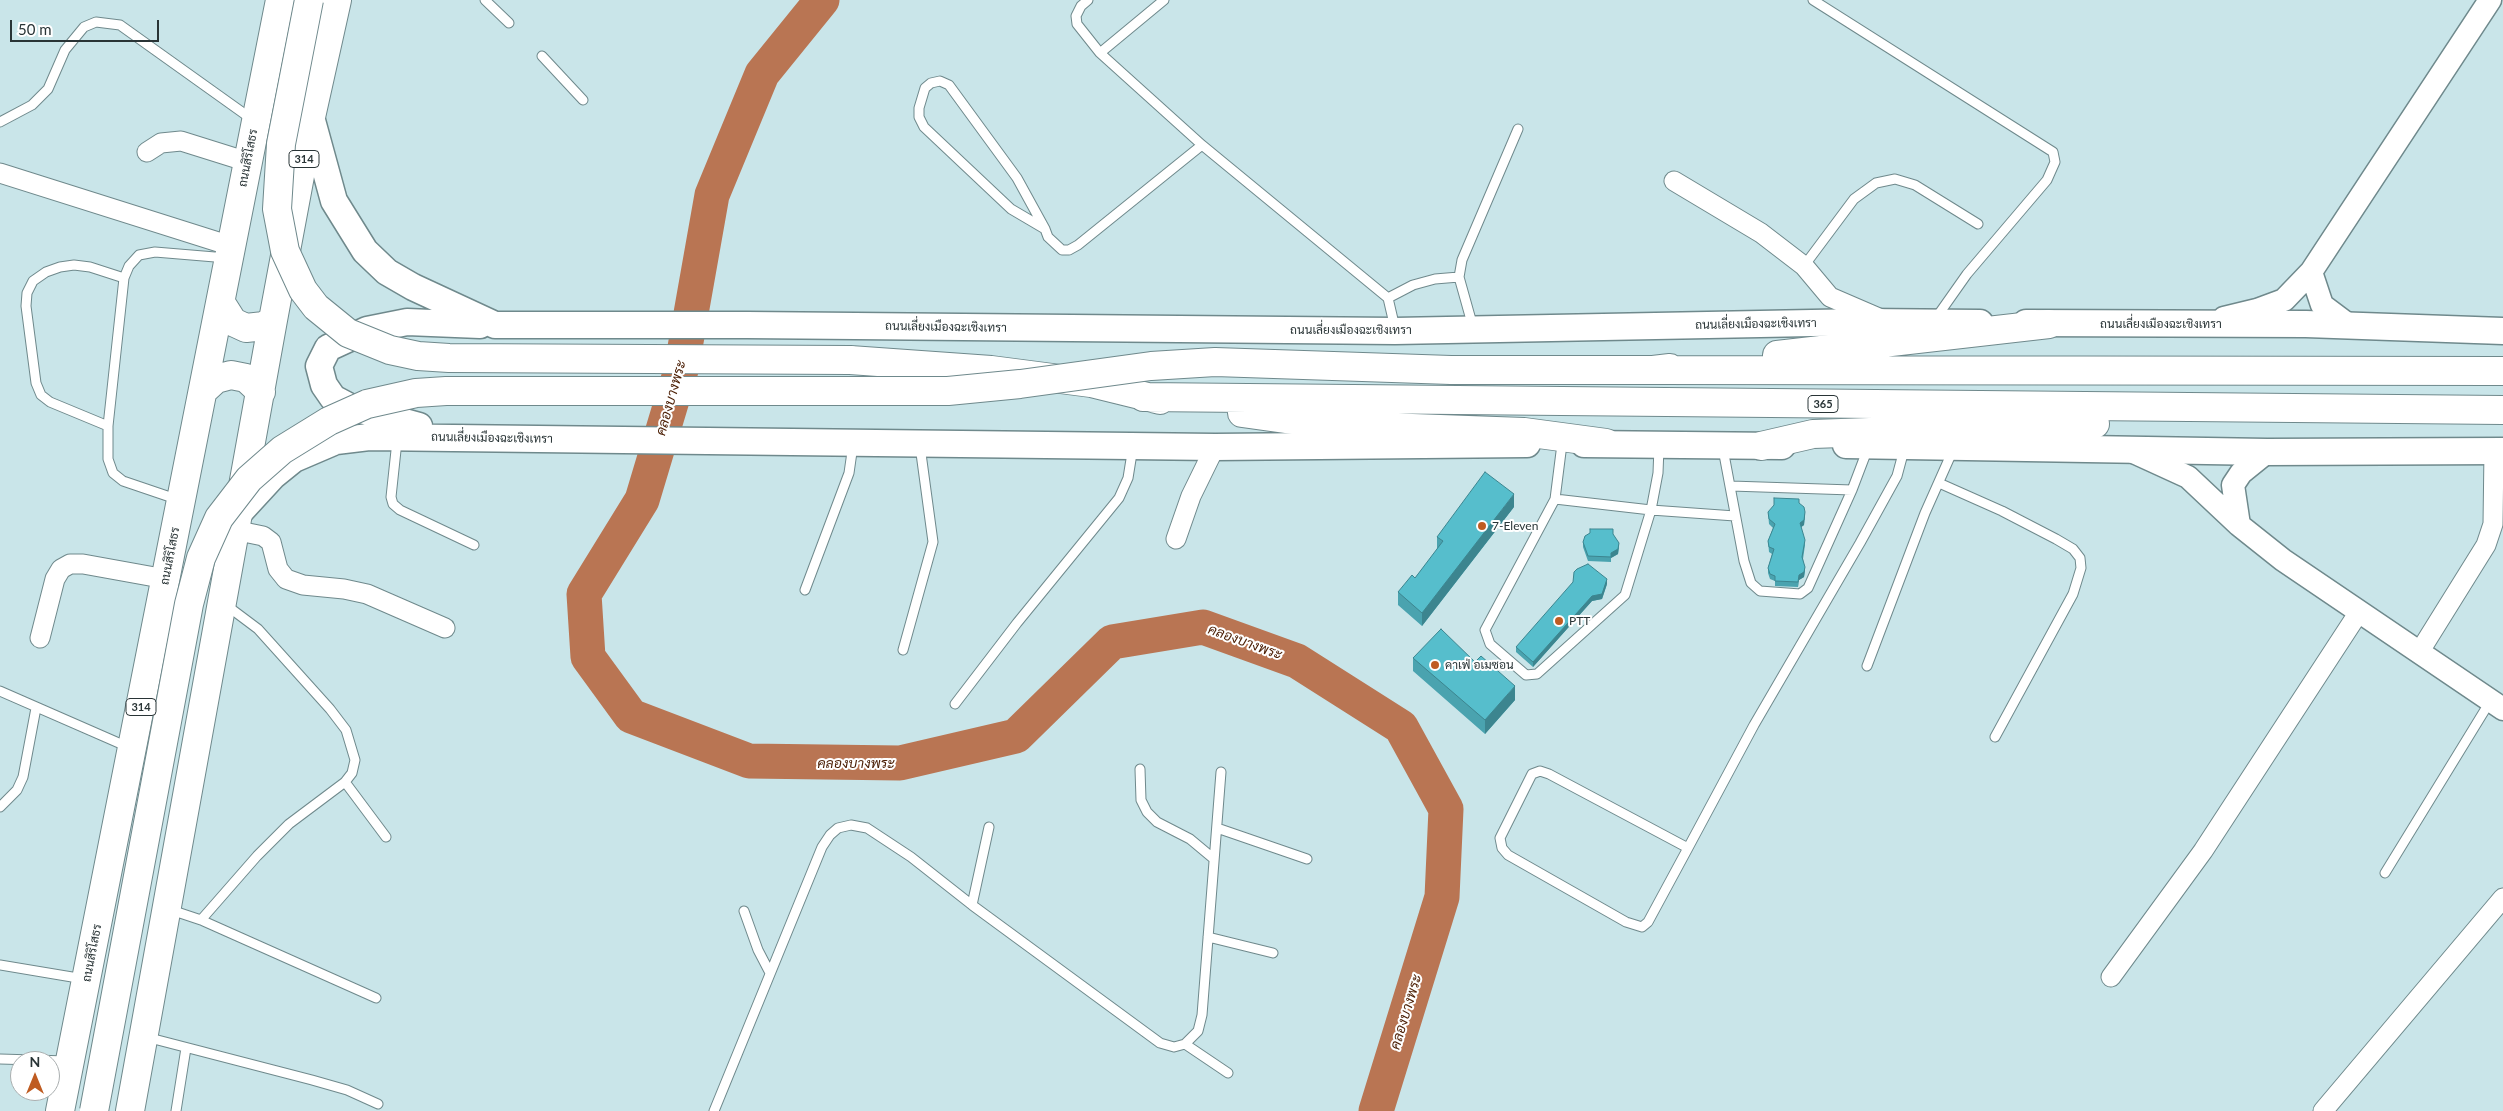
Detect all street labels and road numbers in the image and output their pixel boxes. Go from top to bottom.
street label: ถนนสิริโสธร [235,128,261,188]
road number: 314 [289,150,319,168]
street label: ถนนเลี่ยงเมืองฉะเชิงเทรา [1695,316,1817,332]
street label: ถนนเลี่ยงเมืองฉะเชิงเทรา [2100,317,2222,331]
street label: ถนนเลี่ยงเมืองฉะเชิงเทรา [885,319,1007,335]
street label: ถนนเลี่ยงเมืองฉะเชิงเทรา [1290,323,1412,337]
road number: 365 [1808,396,1838,412]
street label: ถนนเลี่ยงเมืองฉะเชิงเทรา [431,430,553,446]
street label: ถนนสิริโสธร [157,526,183,586]
road number: 314 [126,699,156,716]
street label: ถนนสิริโสธร [79,923,105,983]

